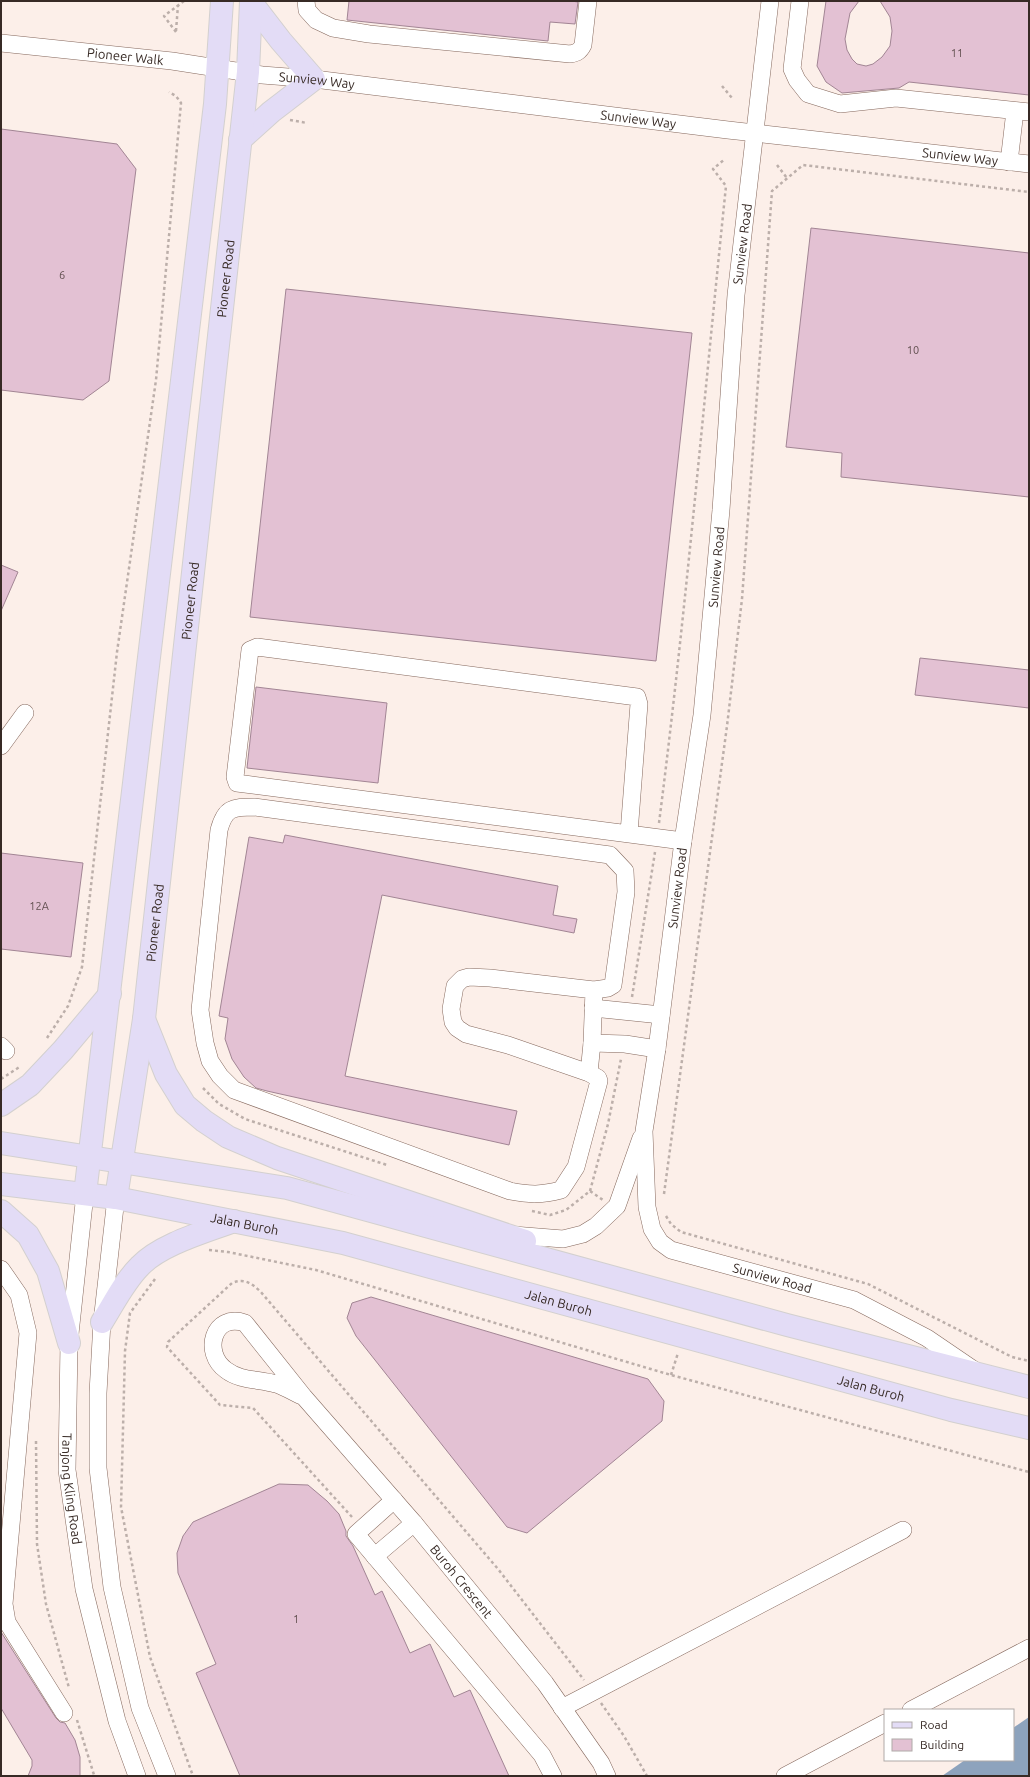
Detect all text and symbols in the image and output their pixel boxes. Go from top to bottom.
street label: Pioneer Walk [86,45,165,67]
house number: 11 [951,47,963,59]
street label: Sunview Way [278,69,355,91]
street label: Sunview Way [600,107,677,131]
street label: Sunview Way [922,145,999,167]
street label: Sunview Road [730,203,754,285]
street label: Pioneer Road [214,239,237,318]
house number: 6 [59,269,65,281]
house number: 10 [907,344,919,356]
street label: Sunview Road [705,526,727,608]
street label: Pioneer Road [179,561,201,640]
street label: Sunview Road [665,847,689,929]
street label: Pioneer Road [143,883,166,962]
house number: 12A [29,900,50,912]
street label: Jalan Buroh [209,1210,280,1237]
street label: Sunview Road [731,1260,813,1295]
street label: Jalan Buroh [523,1286,594,1318]
street label: Jalan Buroh [836,1372,906,1404]
street label: Tanjong Kling Road [60,1433,85,1545]
street label: Buroh Crescent [428,1542,496,1621]
house number: 1 [293,1613,299,1625]
legend [884,1709,1014,1761]
text: Road [920,1718,948,1731]
text: Building [920,1738,964,1751]

